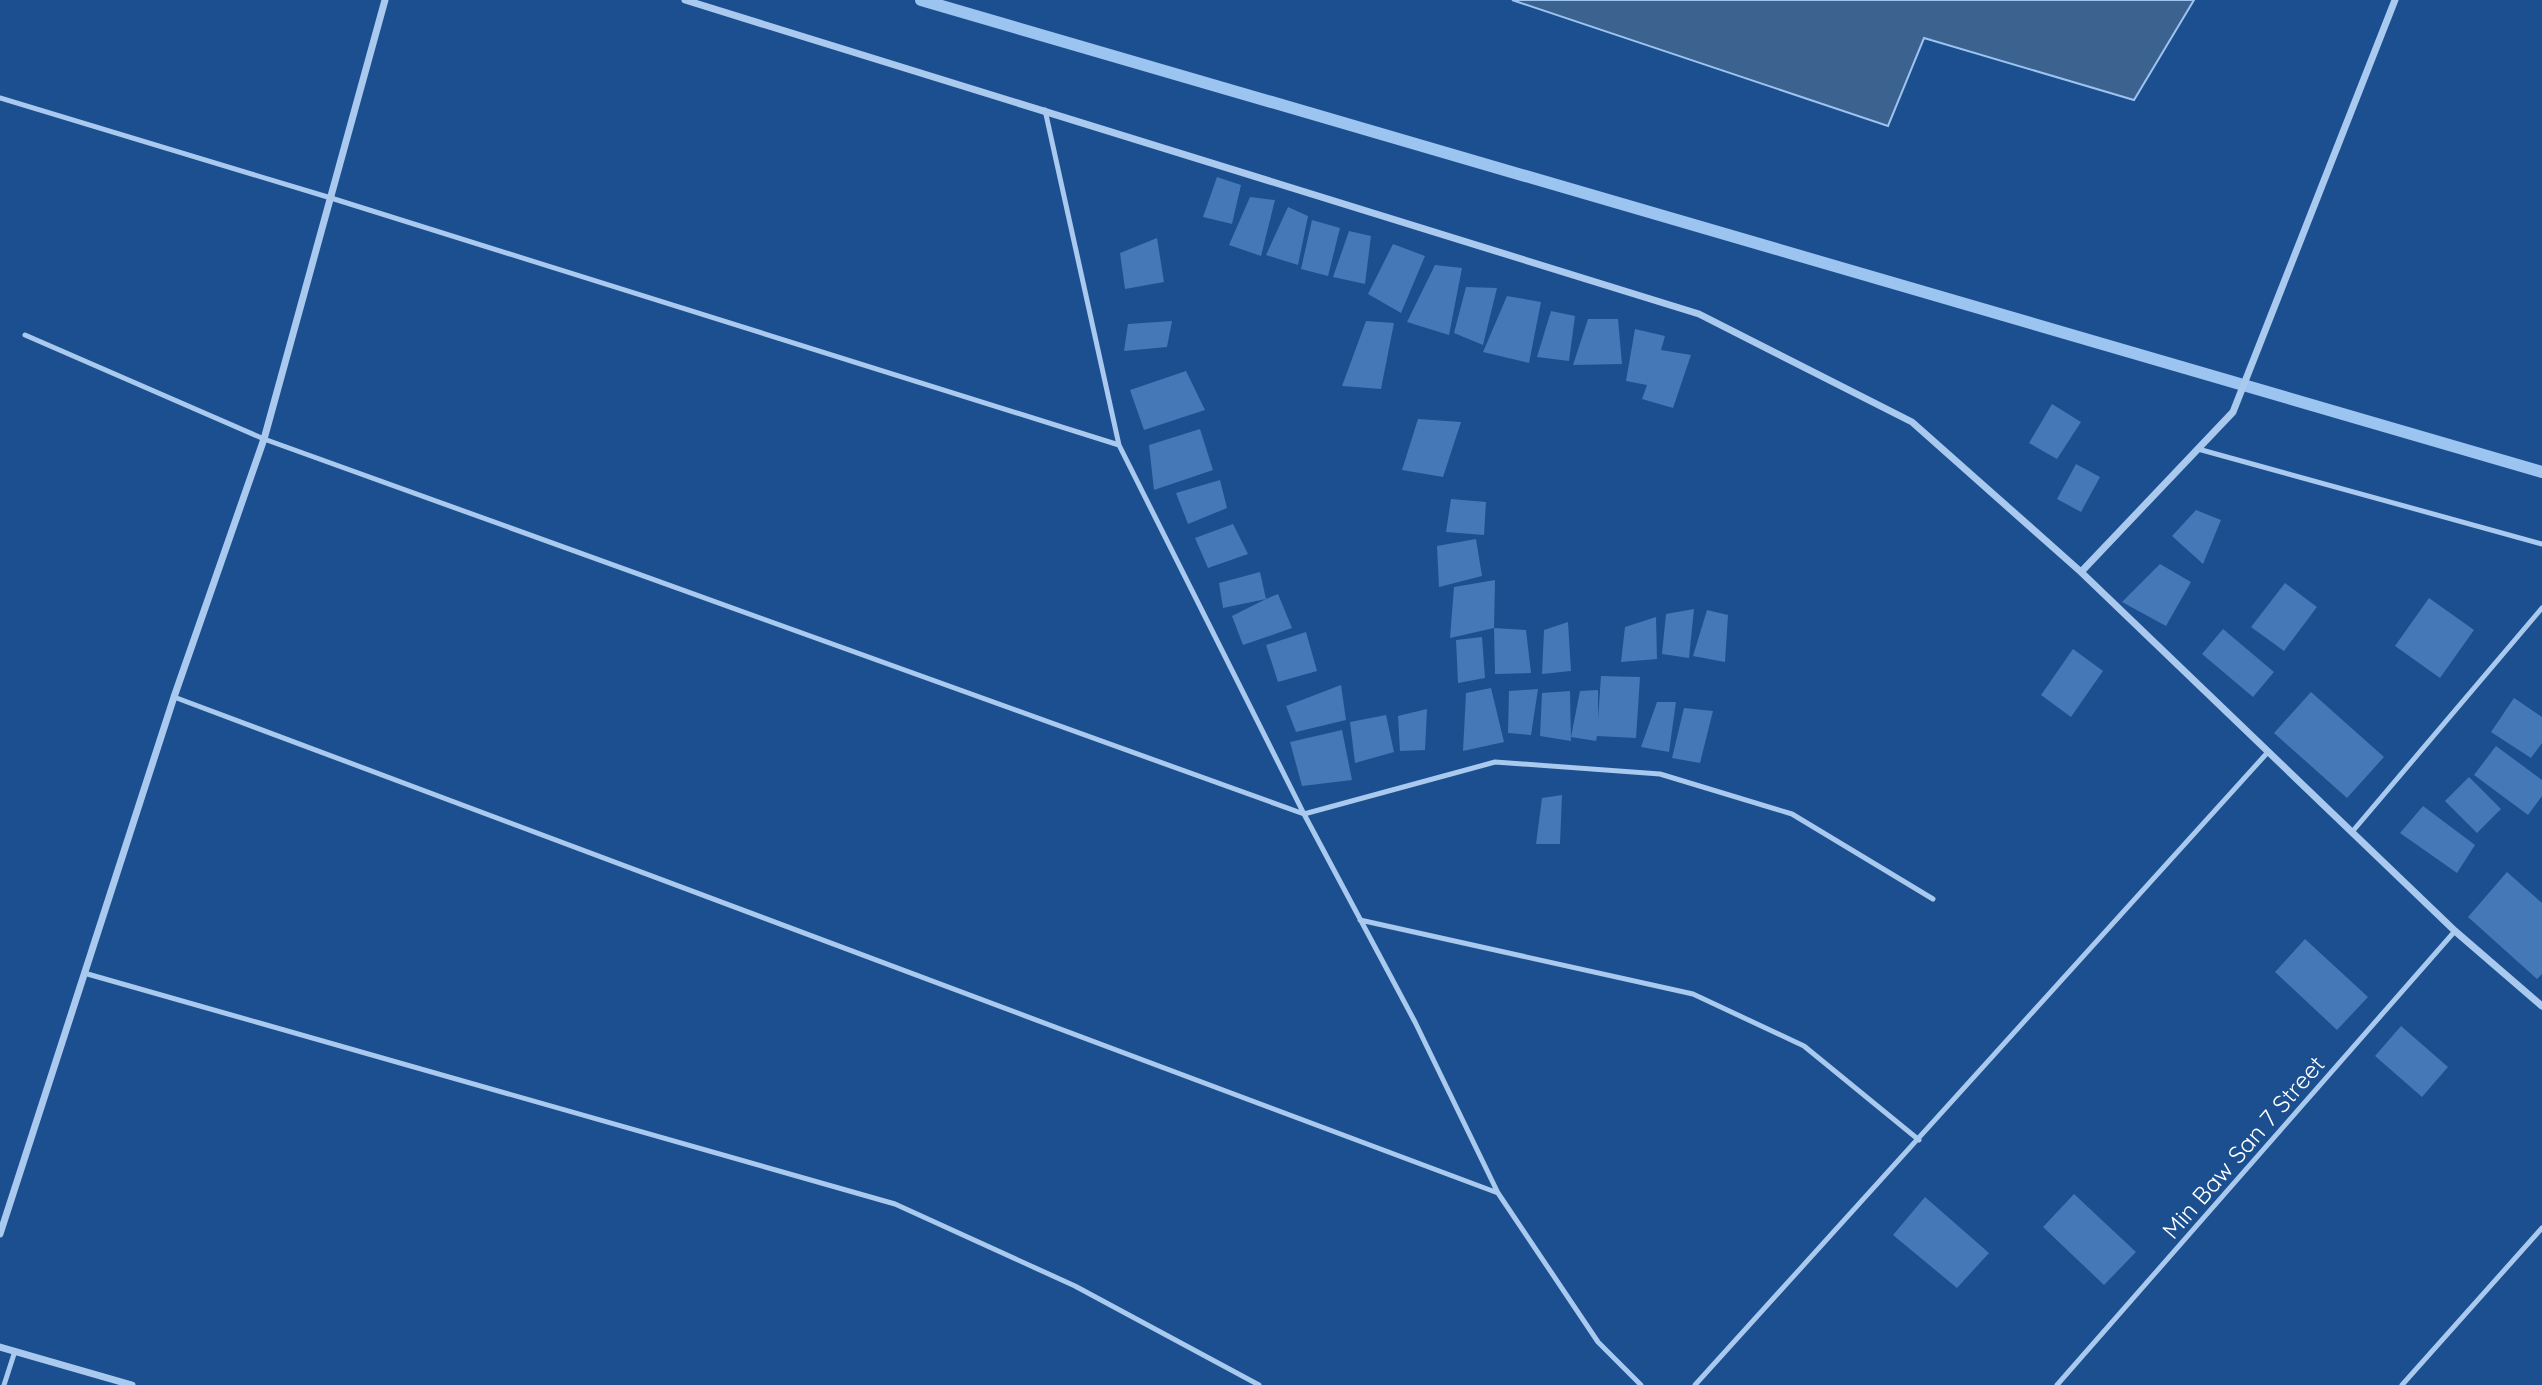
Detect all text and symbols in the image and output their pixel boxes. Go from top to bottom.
street label: Min Baw San 7 Street [2155,1049,2331,1245]

